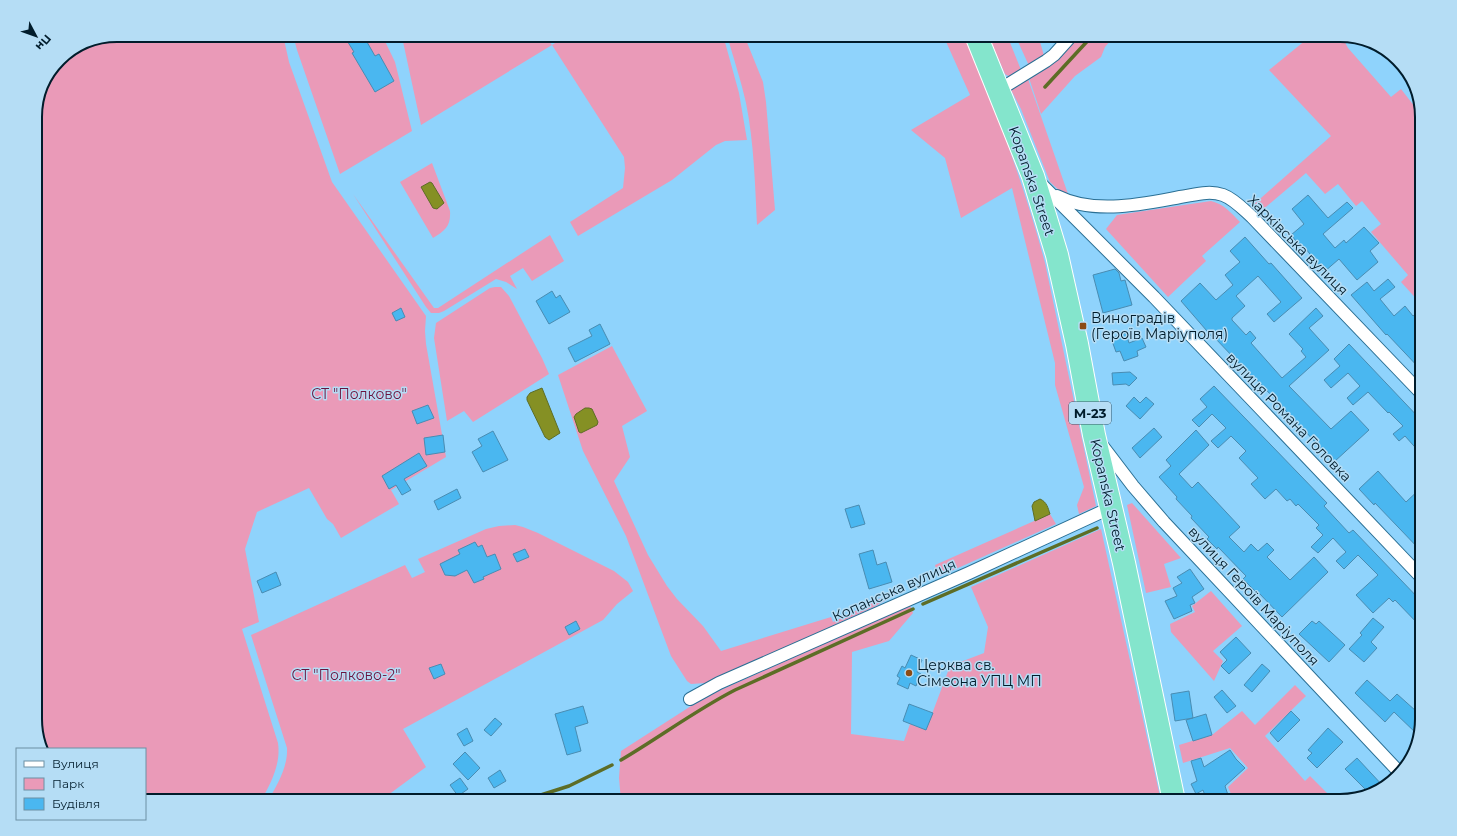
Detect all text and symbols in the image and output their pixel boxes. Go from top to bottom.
north arrow [16,16,56,56]
text: Пн [33,32,54,53]
street label: Kopanska Street [1005,124,1059,239]
street label: Харківська вулиця [1244,191,1352,299]
place label: Виноградів (Героїв Маріуполя) [1091,309,1228,343]
marker: Виноградів (Героїв Маріуполя) [1078,321,1088,331]
street label: вулиця Романа Головка [1222,349,1356,485]
park label: СТ "Полково" [311,385,407,403]
road number: М-23 [1069,402,1111,424]
street label: Kopanska Street [1086,437,1130,553]
street label: вулиця Героїв Маріуполя [1185,523,1323,669]
street label: Копанська вулиця [829,555,959,625]
place label: Церква св. Сімеона УПЦ МП [917,656,1042,690]
park label: СТ "Полково-2" [292,666,400,684]
marker: Церква св. Сімеона УПЦ МП [904,668,914,678]
legend [16,748,146,820]
text: Вулиця [52,756,99,771]
text: Парк [52,776,84,791]
text: Будівля [52,796,100,811]

